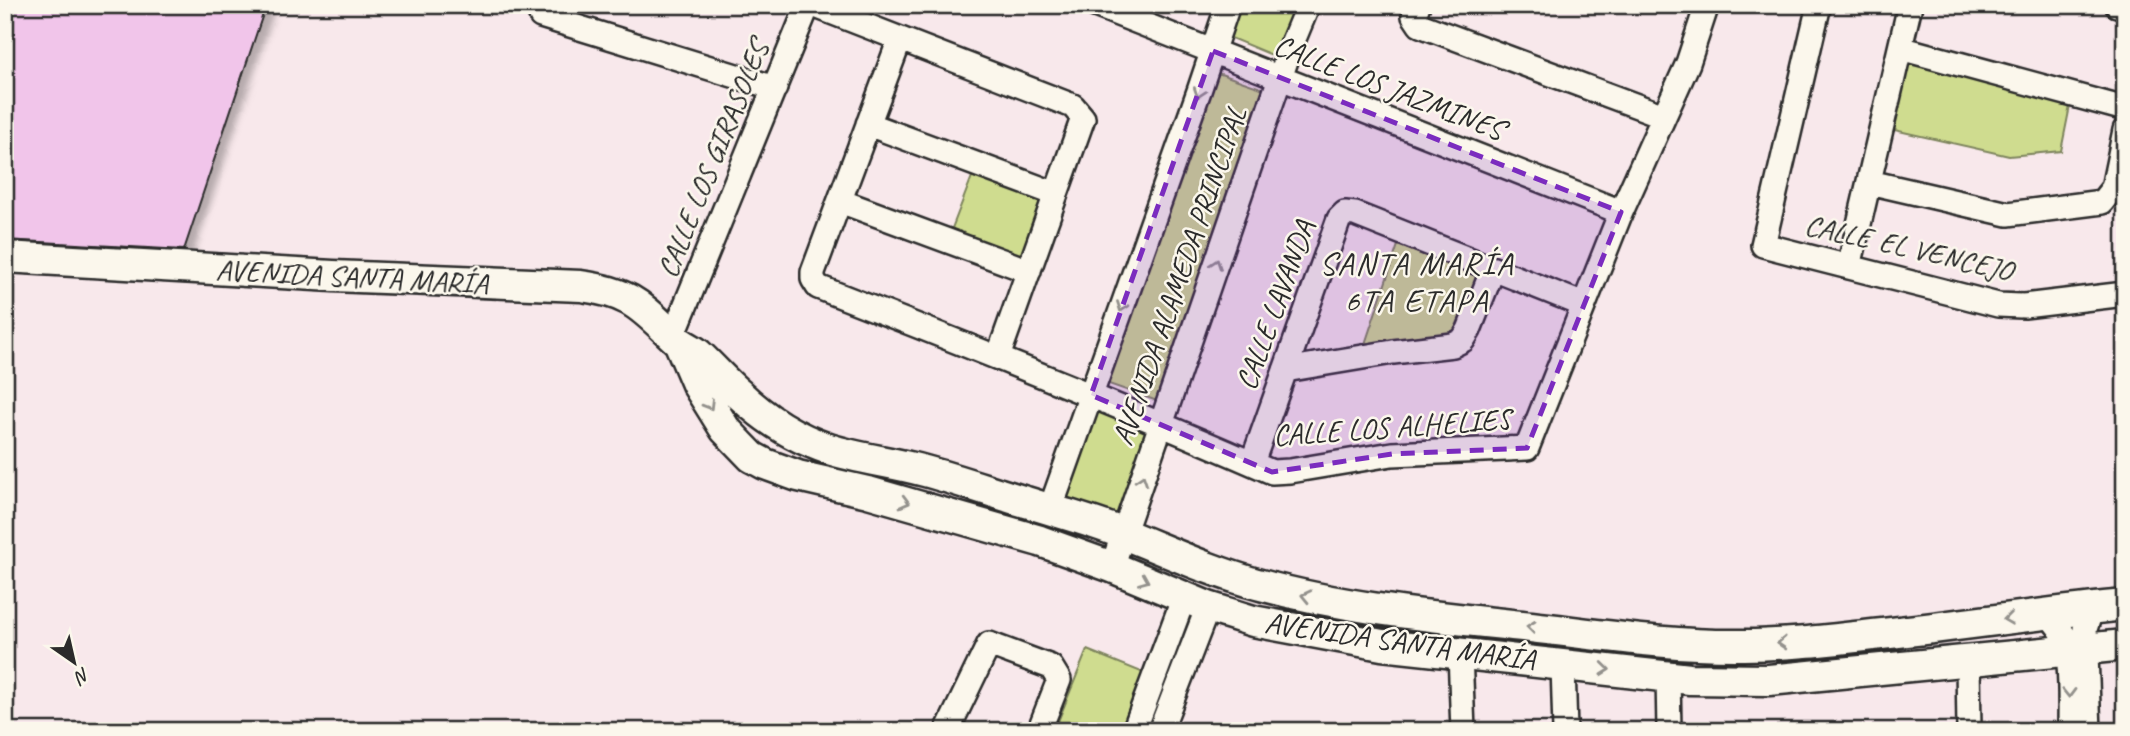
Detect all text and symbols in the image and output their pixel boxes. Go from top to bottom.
street label: CALLE LOS JAZMINES [1269,26,1514,150]
street label: CALLE LOS GIRASOLES [647,30,779,283]
one-way arrow [1193,87,1207,99]
street label: AVENIDA ALAMEDA PRINCIPAL [1103,101,1255,450]
street label: CALLE EL VENCEJO [1801,205,2020,290]
street label: CALLE LAVANDA [1227,214,1324,395]
district label: SANTA MARÍA 6TA ETAPA [1320,243,1514,321]
street label: AVENIDA SANTA MARÍA [215,250,491,302]
one-way arrow [1208,259,1222,271]
one-way arrow [1116,301,1130,313]
one-way arrow [701,398,714,411]
street label: CALLE LOS ALHELIES [1272,399,1516,454]
one-way arrow [1134,474,1149,486]
one-way arrow [898,494,910,508]
one-way arrow [1137,572,1149,586]
one-way arrow [1300,589,1312,604]
street label: AVENIDA SANTA MARÍA [1263,603,1539,679]
one-way arrow [2003,611,2014,626]
one-way arrow [1525,620,1536,635]
north arrow [38,628,108,698]
one-way arrow [1777,636,1788,651]
text: N [69,662,95,690]
one-way arrow [1600,662,1611,677]
one-way arrow [2062,688,2077,699]

